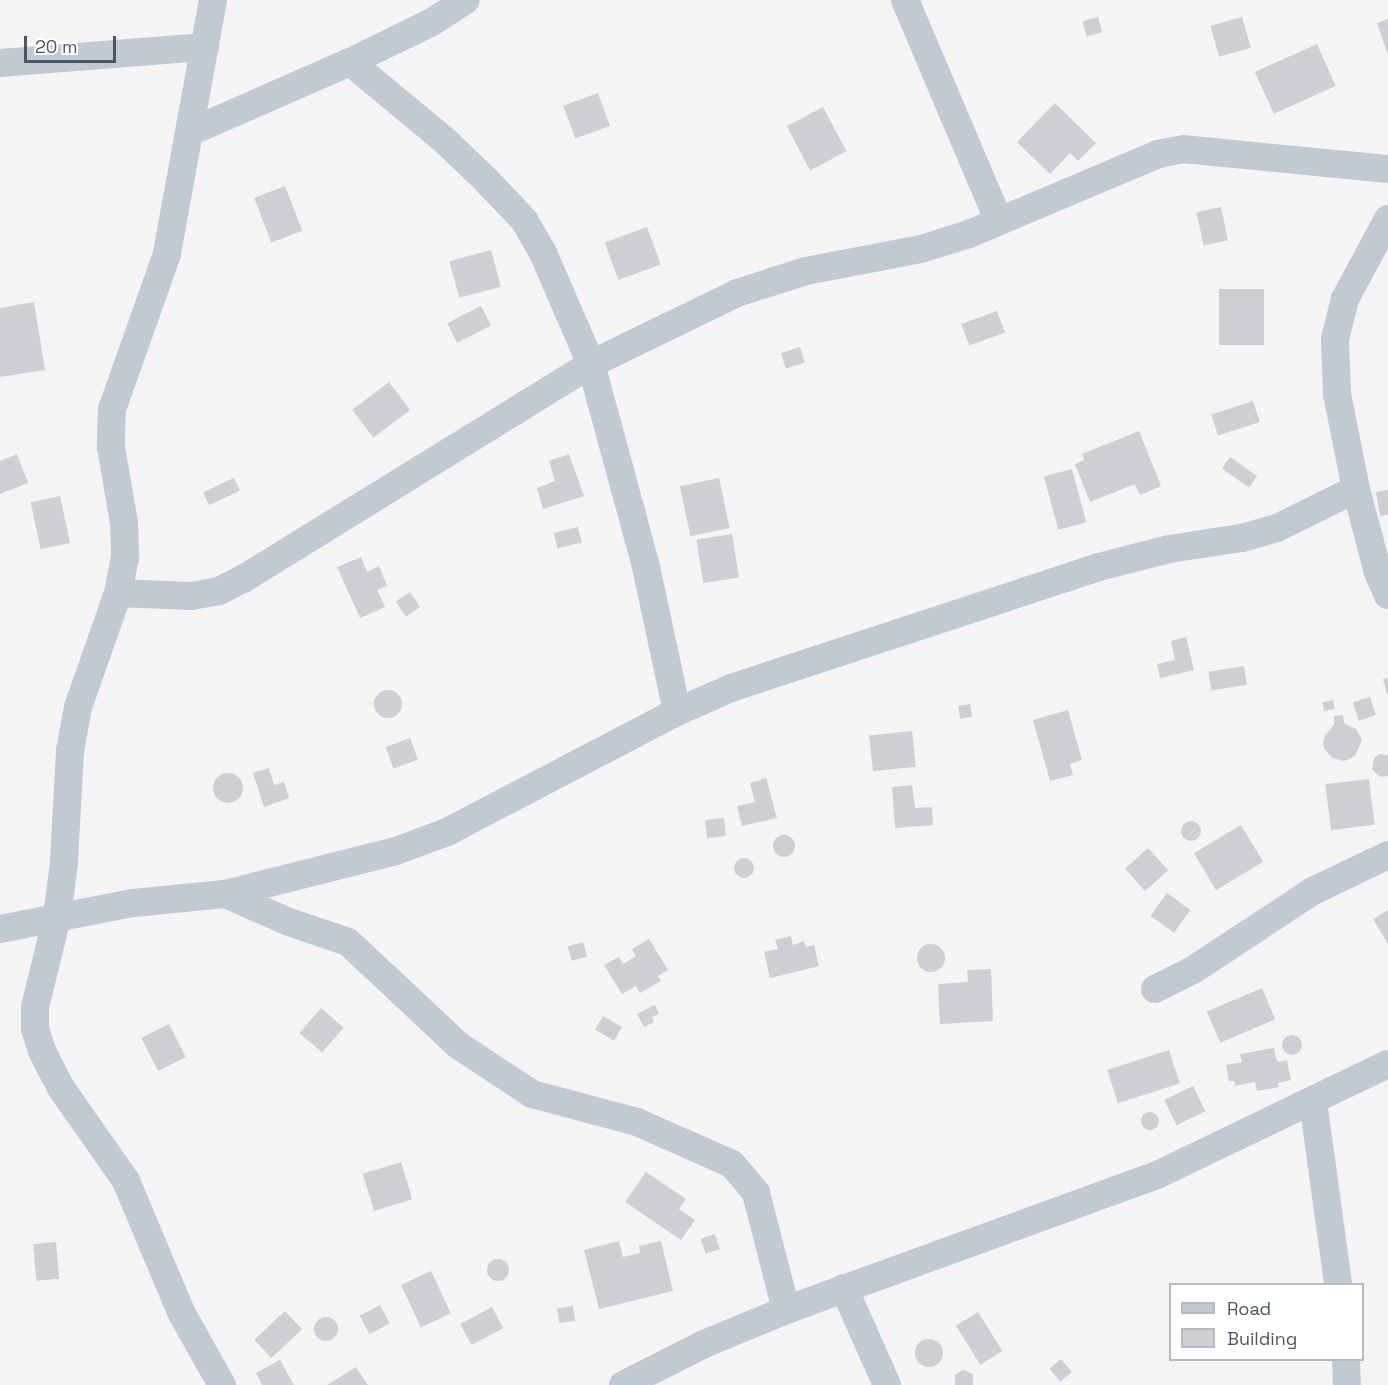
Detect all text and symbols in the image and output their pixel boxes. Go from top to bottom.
scale bar [27,24,118,62]
text: 20 m [35,35,78,58]
legend [1169,1283,1364,1361]
text: Road [1227,1297,1271,1320]
text: Building [1227,1327,1297,1350]

